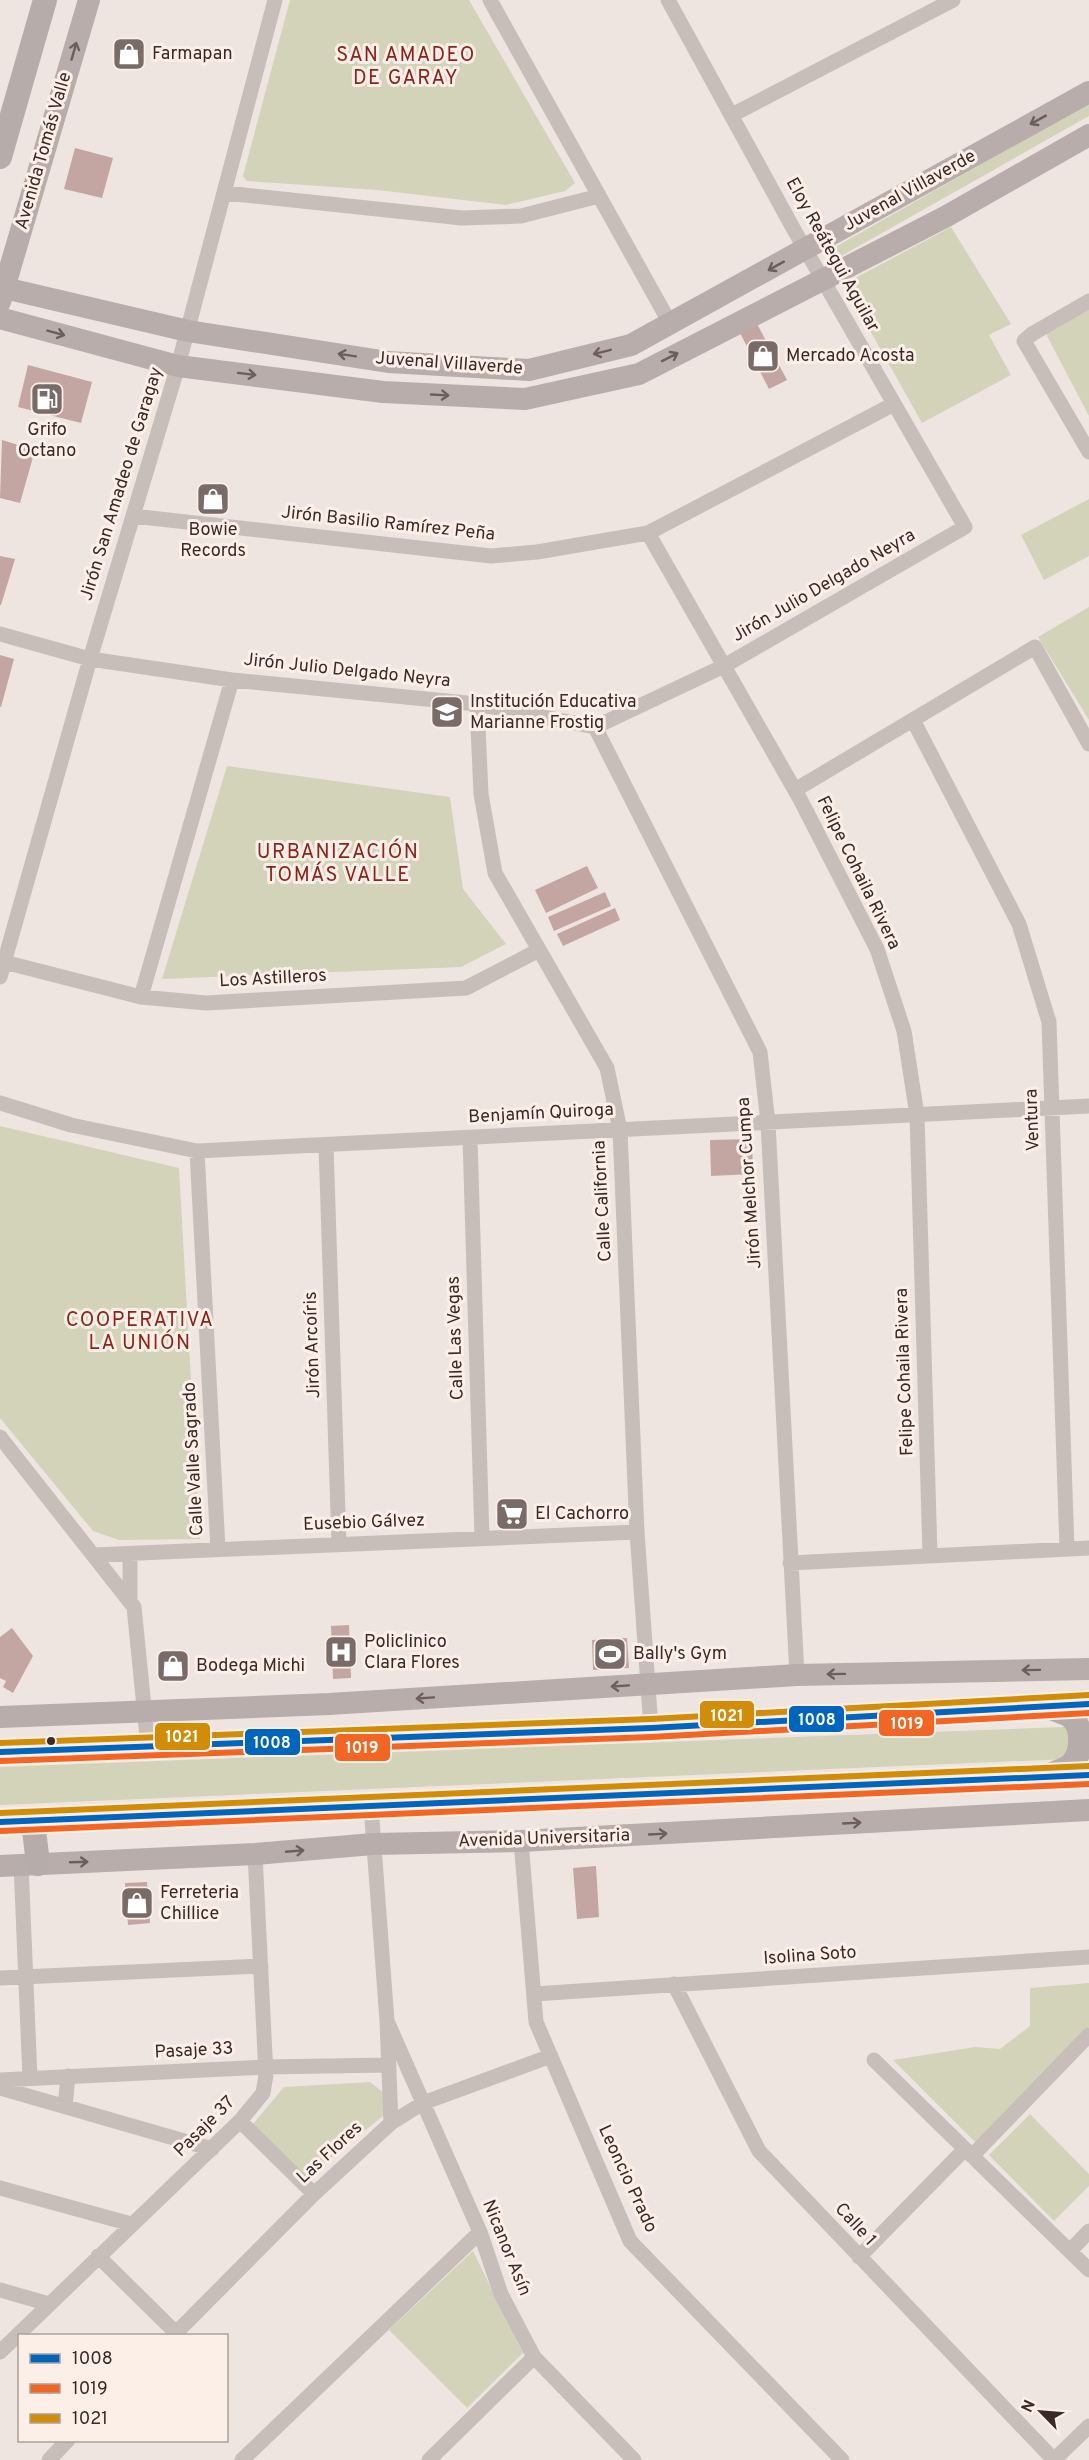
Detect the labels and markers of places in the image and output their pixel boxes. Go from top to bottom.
shop icon: Farmapan [111,36,147,72]
place label: Farmapan [152,43,233,66]
shop icon: Mercado Acosta [745,338,781,374]
place label: Mercado Acosta [786,345,915,368]
fuel station icon: Grifo Octano [29,381,65,417]
place label: Grifo Octano [18,419,76,463]
shop icon: Bowie Records [195,481,231,517]
place label: Bowie Records [180,519,246,563]
place label: Institución Educativa Marianne Frostig [470,691,637,735]
school or university icon: Institución Educativa Marianne Frostig [429,694,465,730]
supermarket icon: El Cachorro [494,1496,530,1532]
place label: El Cachorro [535,1503,629,1526]
place label: Policlinico Clara Flores [364,1631,460,1675]
hospital icon: Policlinico Clara Flores [323,1634,359,1670]
sports icon: Bally's Gym [592,1636,628,1672]
place label: Bally's Gym [633,1643,727,1666]
shop icon: Bodega Michi [155,1648,191,1684]
place label: Bodega Michi [196,1655,305,1678]
unlabelled marker [45,1735,57,1747]
place label: Ferreteria Chillice [160,1882,239,1926]
shop icon: Ferreteria Chillice [119,1885,155,1921]

